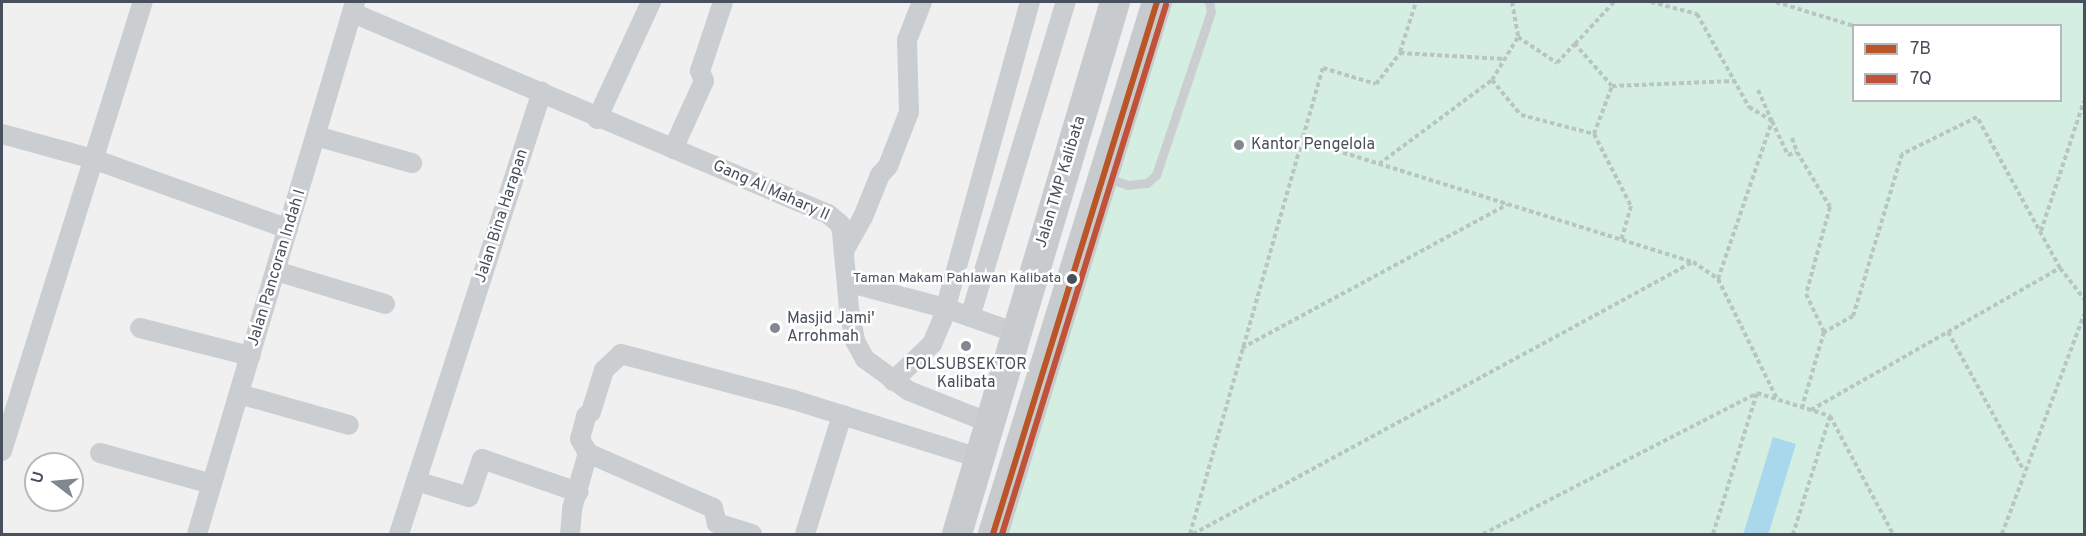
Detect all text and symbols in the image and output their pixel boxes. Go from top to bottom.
legend [1852,24,2062,102]
text: 7B [1910,38,1931,61]
text: 7Q [1910,68,1932,91]
street label: Jalan TMP Kalibata [1032,114,1090,250]
place label: Kantor Pengelola [1251,135,1375,155]
marker: Kantor Pengelola [1232,138,1246,152]
street label: Jalan Bina Harapan [471,147,533,285]
street label: Gang Al Mahary II [709,156,833,226]
street label: Jalan Pancoran Indah I [244,187,310,349]
place label: Taman Makam Pahlawan Kalibata [853,271,1061,287]
marker: Taman Makam Pahlawan Kalibata [1066,273,1078,285]
place label: Masjid Jami' Arrohmah [787,309,875,347]
marker: Masjid Jami' Arrohmah [768,321,782,335]
marker: POLSUBSEKTOR Kalibata [959,339,973,353]
place label: POLSUBSEKTOR Kalibata [905,355,1027,393]
north arrow [24,452,84,512]
text: U [27,469,50,486]

